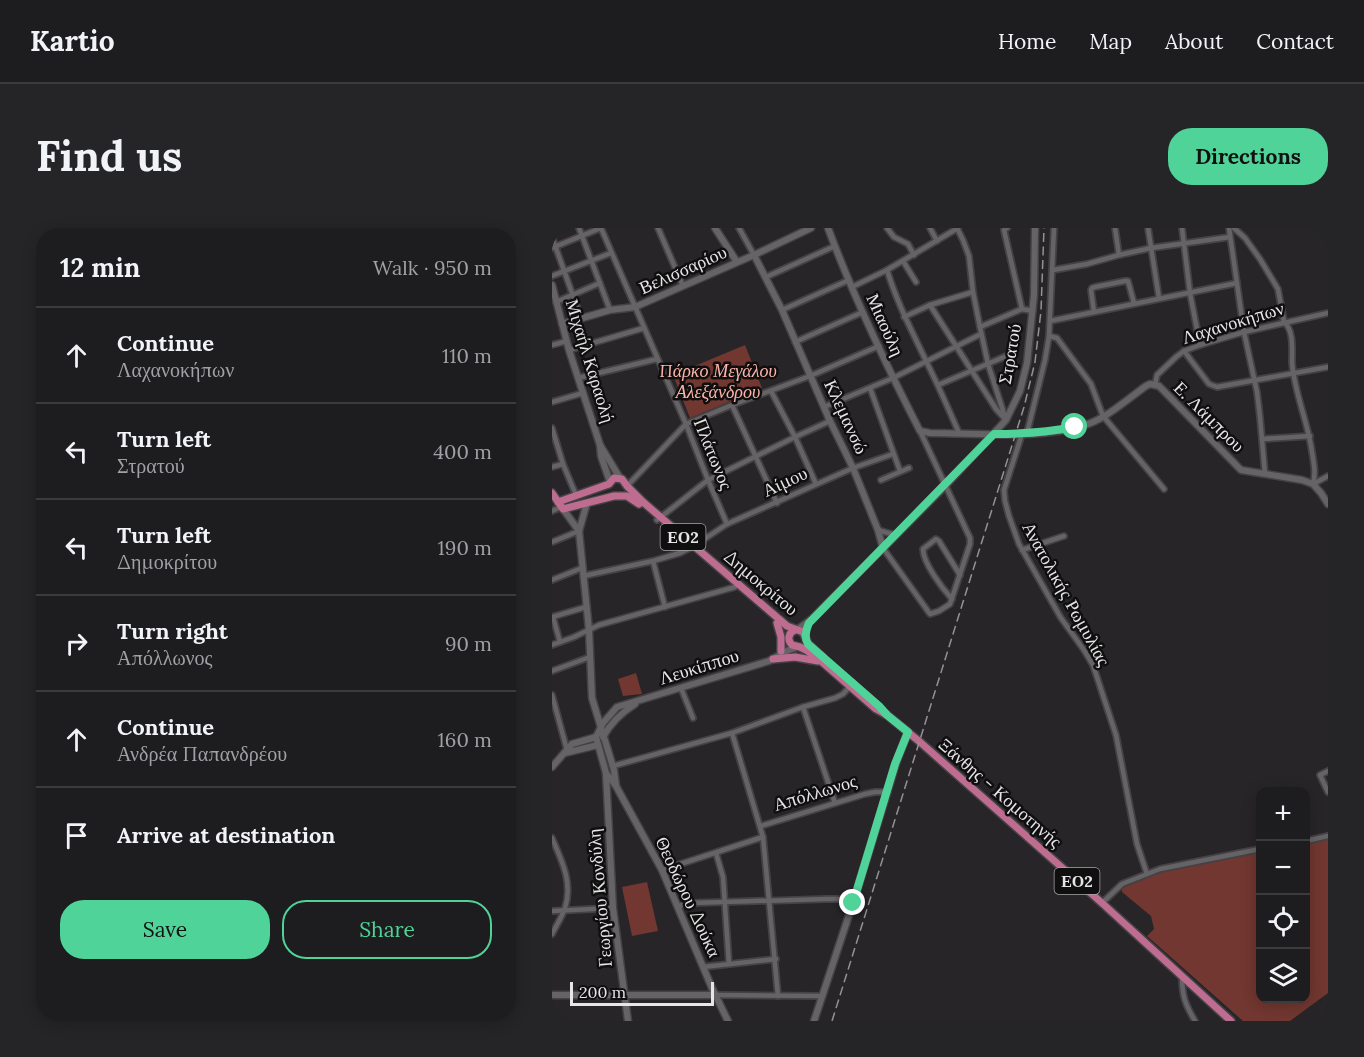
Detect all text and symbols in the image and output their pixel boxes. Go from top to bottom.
text: Kartio [30,23,114,59]
text: Home [998,28,1056,55]
text: Map [1089,28,1132,55]
text: About [1165,28,1223,55]
text: Contact [1256,28,1334,55]
button: Directions [1168,128,1328,185]
text: Find us [36,129,182,183]
street label: Βελισσαρίου [635,240,730,299]
text: 12 min [60,251,140,284]
text: Walk · 950 m [373,255,492,280]
street label: Μιαούλη [861,290,909,360]
street label: Μιχαήλ Καραολή [561,296,620,425]
street label: Λαχανοκήπων [1179,296,1287,349]
street label: Στρατού [993,322,1026,386]
text: Continue [117,329,214,357]
icon: ahead [60,339,93,372]
text: 110 m [442,343,492,368]
text: Λαχανοκήπων [117,357,234,382]
park label: Πάρκο Μεγάλου Αλεξάνδρου [659,359,777,403]
street label: Κλεμανσώ [819,376,874,458]
street label: Ε. Λάμπρου [1169,376,1250,457]
route start [1061,413,1087,439]
street label: Πλάτωνος [689,415,738,493]
text: Turn left [117,425,211,453]
icon: left [60,435,93,468]
text: 400 m [433,439,492,464]
text: Στρατού [117,453,185,478]
street label: Αίμου [759,461,811,502]
street label: Ανατολικής Ρωμυλίας [1017,518,1116,670]
text: Turn left [117,521,211,549]
road number: ΕΟ2 [660,524,706,550]
icon: left [60,531,93,564]
text: 190 m [438,535,492,560]
street label: Δημοκρίτου [719,545,803,620]
text: Δημοκρίτου [117,549,217,574]
text: Turn right [117,617,228,645]
icon: right [60,627,93,660]
text: 90 m [445,631,492,656]
street label: Λευκίππου [656,643,742,690]
text: Απόλλωνος [117,645,213,670]
text: Continue [117,713,214,741]
icon: ahead [60,723,93,756]
text: 160 m [438,727,492,752]
street label: Ξάνθης - Κομοτηνής [934,733,1067,852]
text: Ανδρέα Παπανδρέου [117,741,287,766]
street label: Απόλλωνος [770,769,859,816]
map controls [1256,787,1310,1003]
button: + [1256,787,1310,841]
icon: arrive [60,819,93,852]
text: Arrive at destination [117,821,335,849]
street label: Γεωργίου Κονδύλη [582,828,617,968]
street label: Θεοδώρου Δούκα [650,833,727,961]
button: − [1256,841,1310,895]
road number: ΕΟ2 [1054,868,1100,894]
route end [839,889,865,915]
button: locate [1256,895,1310,949]
button: Save [60,900,270,959]
button: Share [282,900,492,959]
button: layers [1256,949,1310,1003]
scale bar [570,979,714,1006]
text: 200 m [579,982,626,1002]

